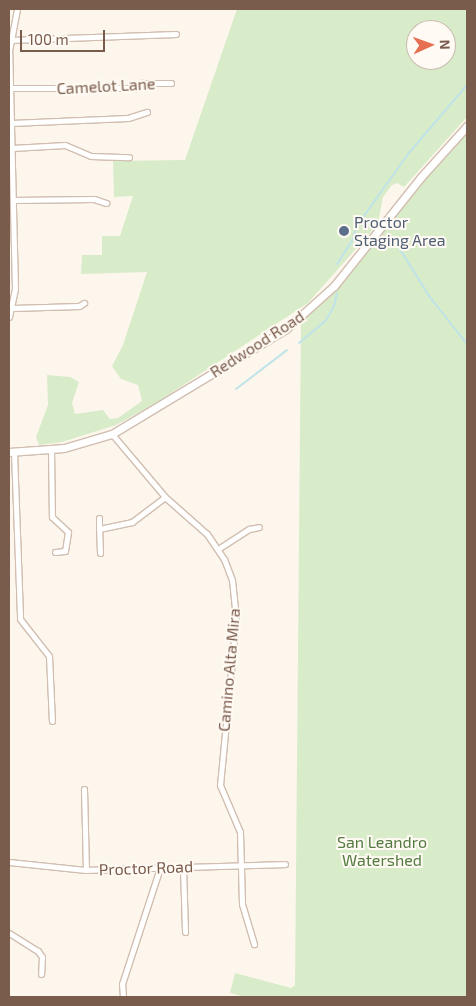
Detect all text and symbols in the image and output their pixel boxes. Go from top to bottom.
scale bar [22,20,108,52]
north arrow [406,20,456,70]
text: 100 m [28,30,69,48]
text: N [437,39,454,50]
street label: Camelot Lane [56,74,156,98]
place label: Proctor Staging Area [354,212,446,250]
marker: Proctor Staging Area [338,225,350,237]
street label: Redwood Road [206,306,308,382]
street label: Camino Alta Mira [214,607,244,733]
park label: San Leandro Watershed [337,832,427,870]
street label: Proctor Road [98,857,194,879]

